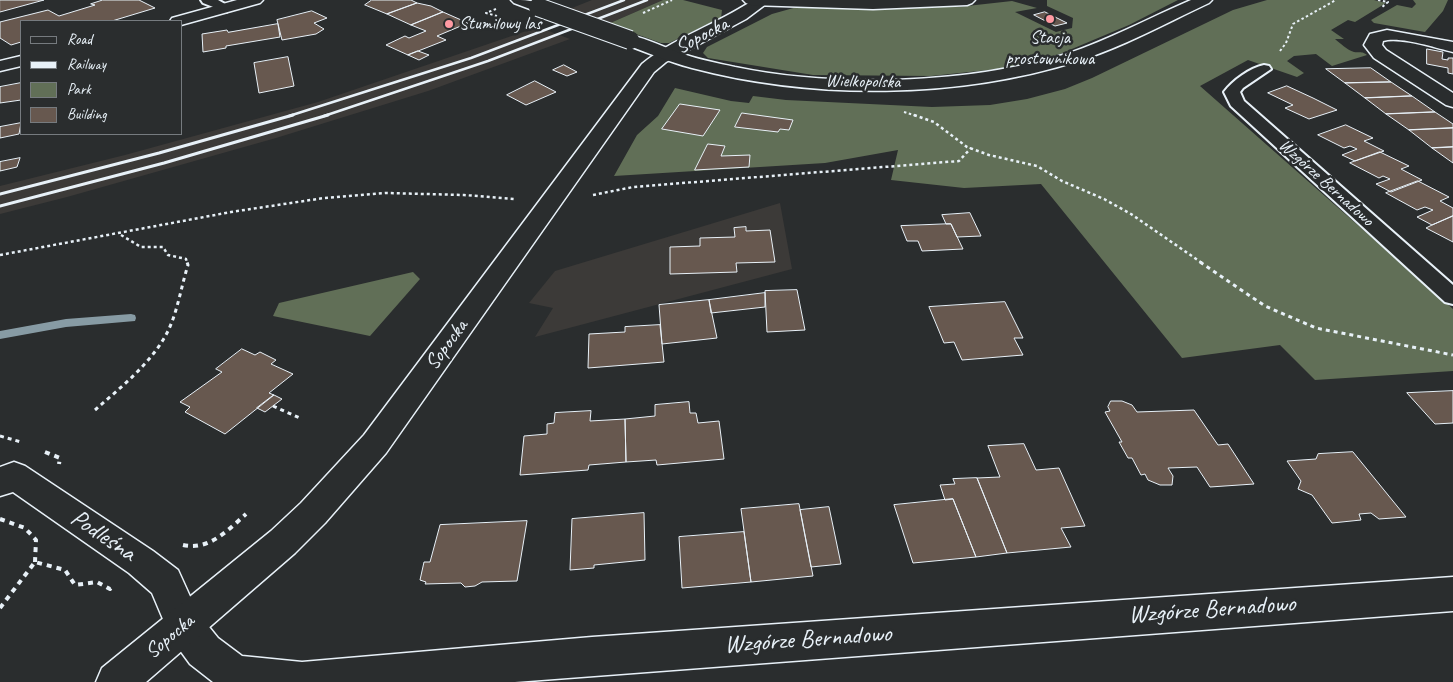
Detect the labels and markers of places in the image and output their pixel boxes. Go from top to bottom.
place label: Stumilowy las [459,13,541,35]
marker: Stacja prostownikowa [1044,13,1056,25]
marker: Stumilowy las [443,18,455,30]
place label: Stacja prostownikowa [1006,27,1094,70]

